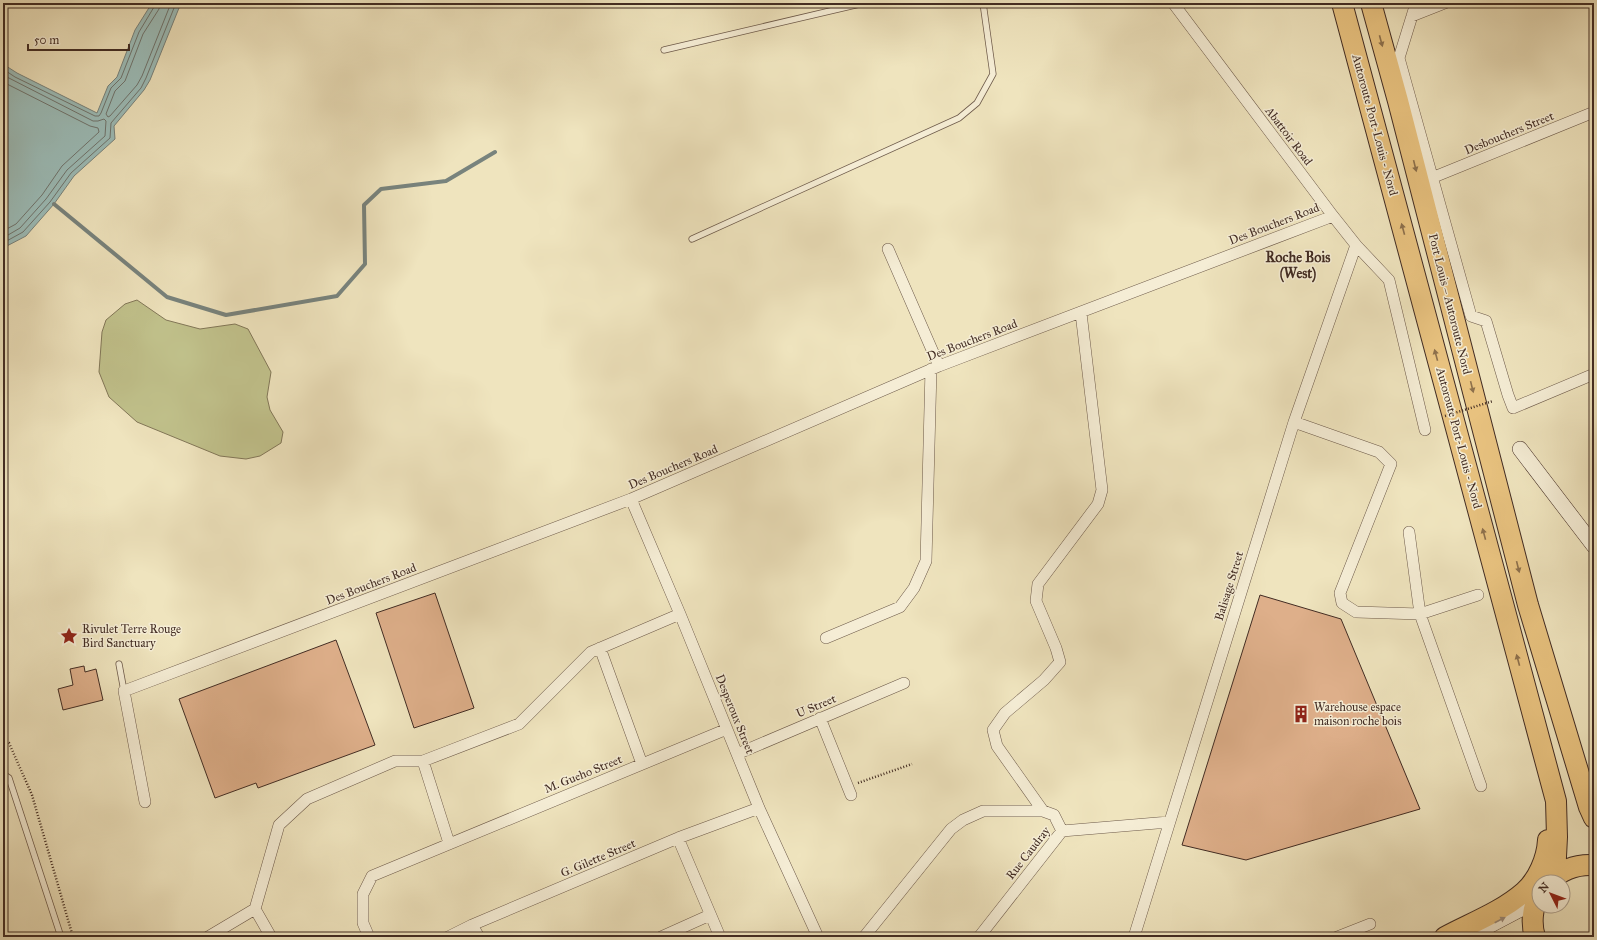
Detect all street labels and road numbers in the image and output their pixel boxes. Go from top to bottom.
street label: Autoroute Port-Louis - Nord [1349,52,1401,197]
street label: Abattoir Road [1262,103,1316,168]
street label: Desbouchers Street [1462,108,1556,157]
street label: Des Bouchers Road [1227,200,1321,248]
street label: Port Louis – Autoroute Nord [1426,232,1474,376]
street label: Des Bouchers Road [925,316,1019,364]
street label: Autoroute Port-Louis - Nord [1433,365,1485,510]
street label: Des Bouchers Road [626,442,720,492]
street label: Balisage Street [1212,549,1247,623]
street label: Des Bouchers Road [324,560,418,608]
street label: Desperoux Street [713,672,758,757]
street label: U Street [794,691,839,721]
street label: M. Gueho Street [542,752,625,796]
street label: Rue Caudray [1003,824,1053,882]
street label: G. Gilette Street [558,836,638,880]

